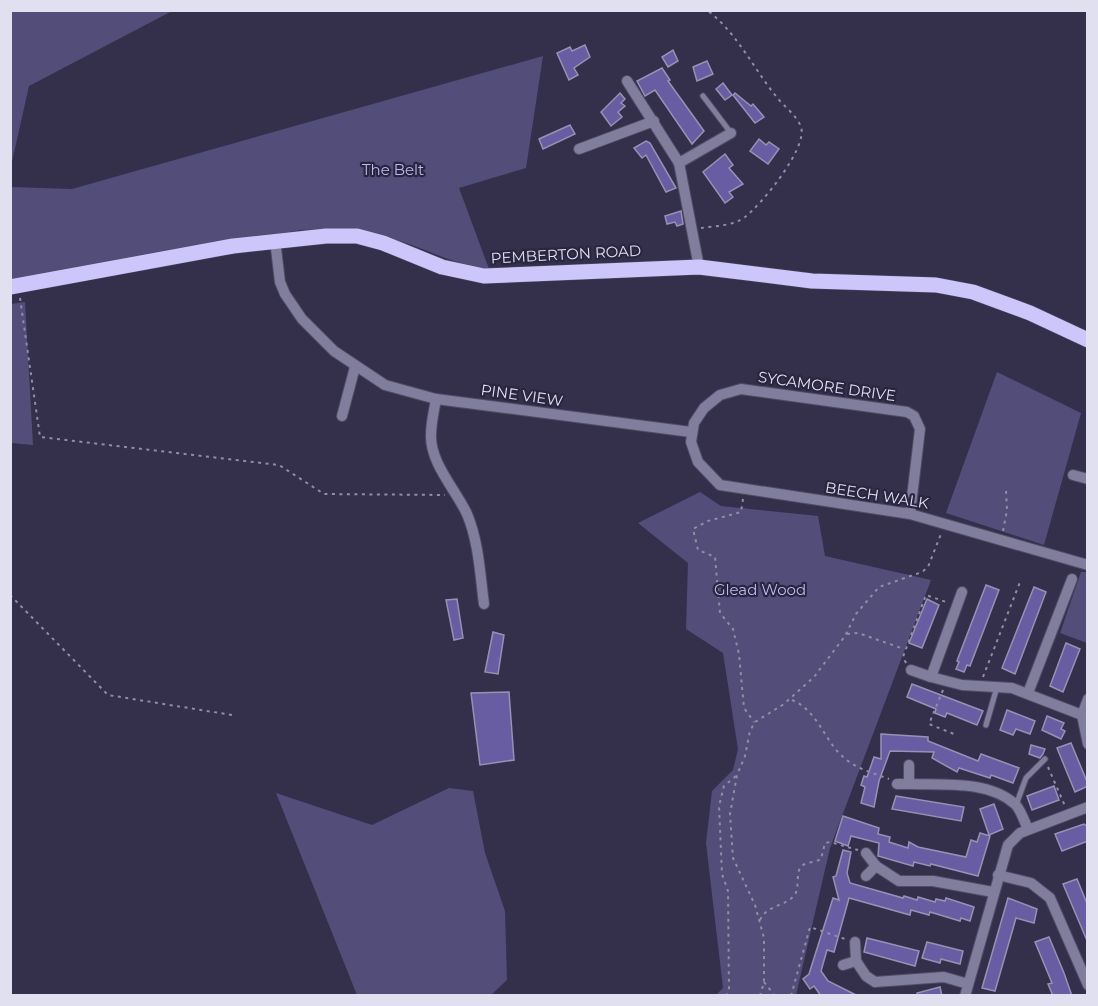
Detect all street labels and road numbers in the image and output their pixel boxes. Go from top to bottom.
street label: PEMBERTON ROAD [490,241,642,267]
street label: SYCAMORE DRIVE [757,367,897,405]
street label: PINE VIEW [480,380,565,410]
street label: BEECH WALK [824,477,930,513]

